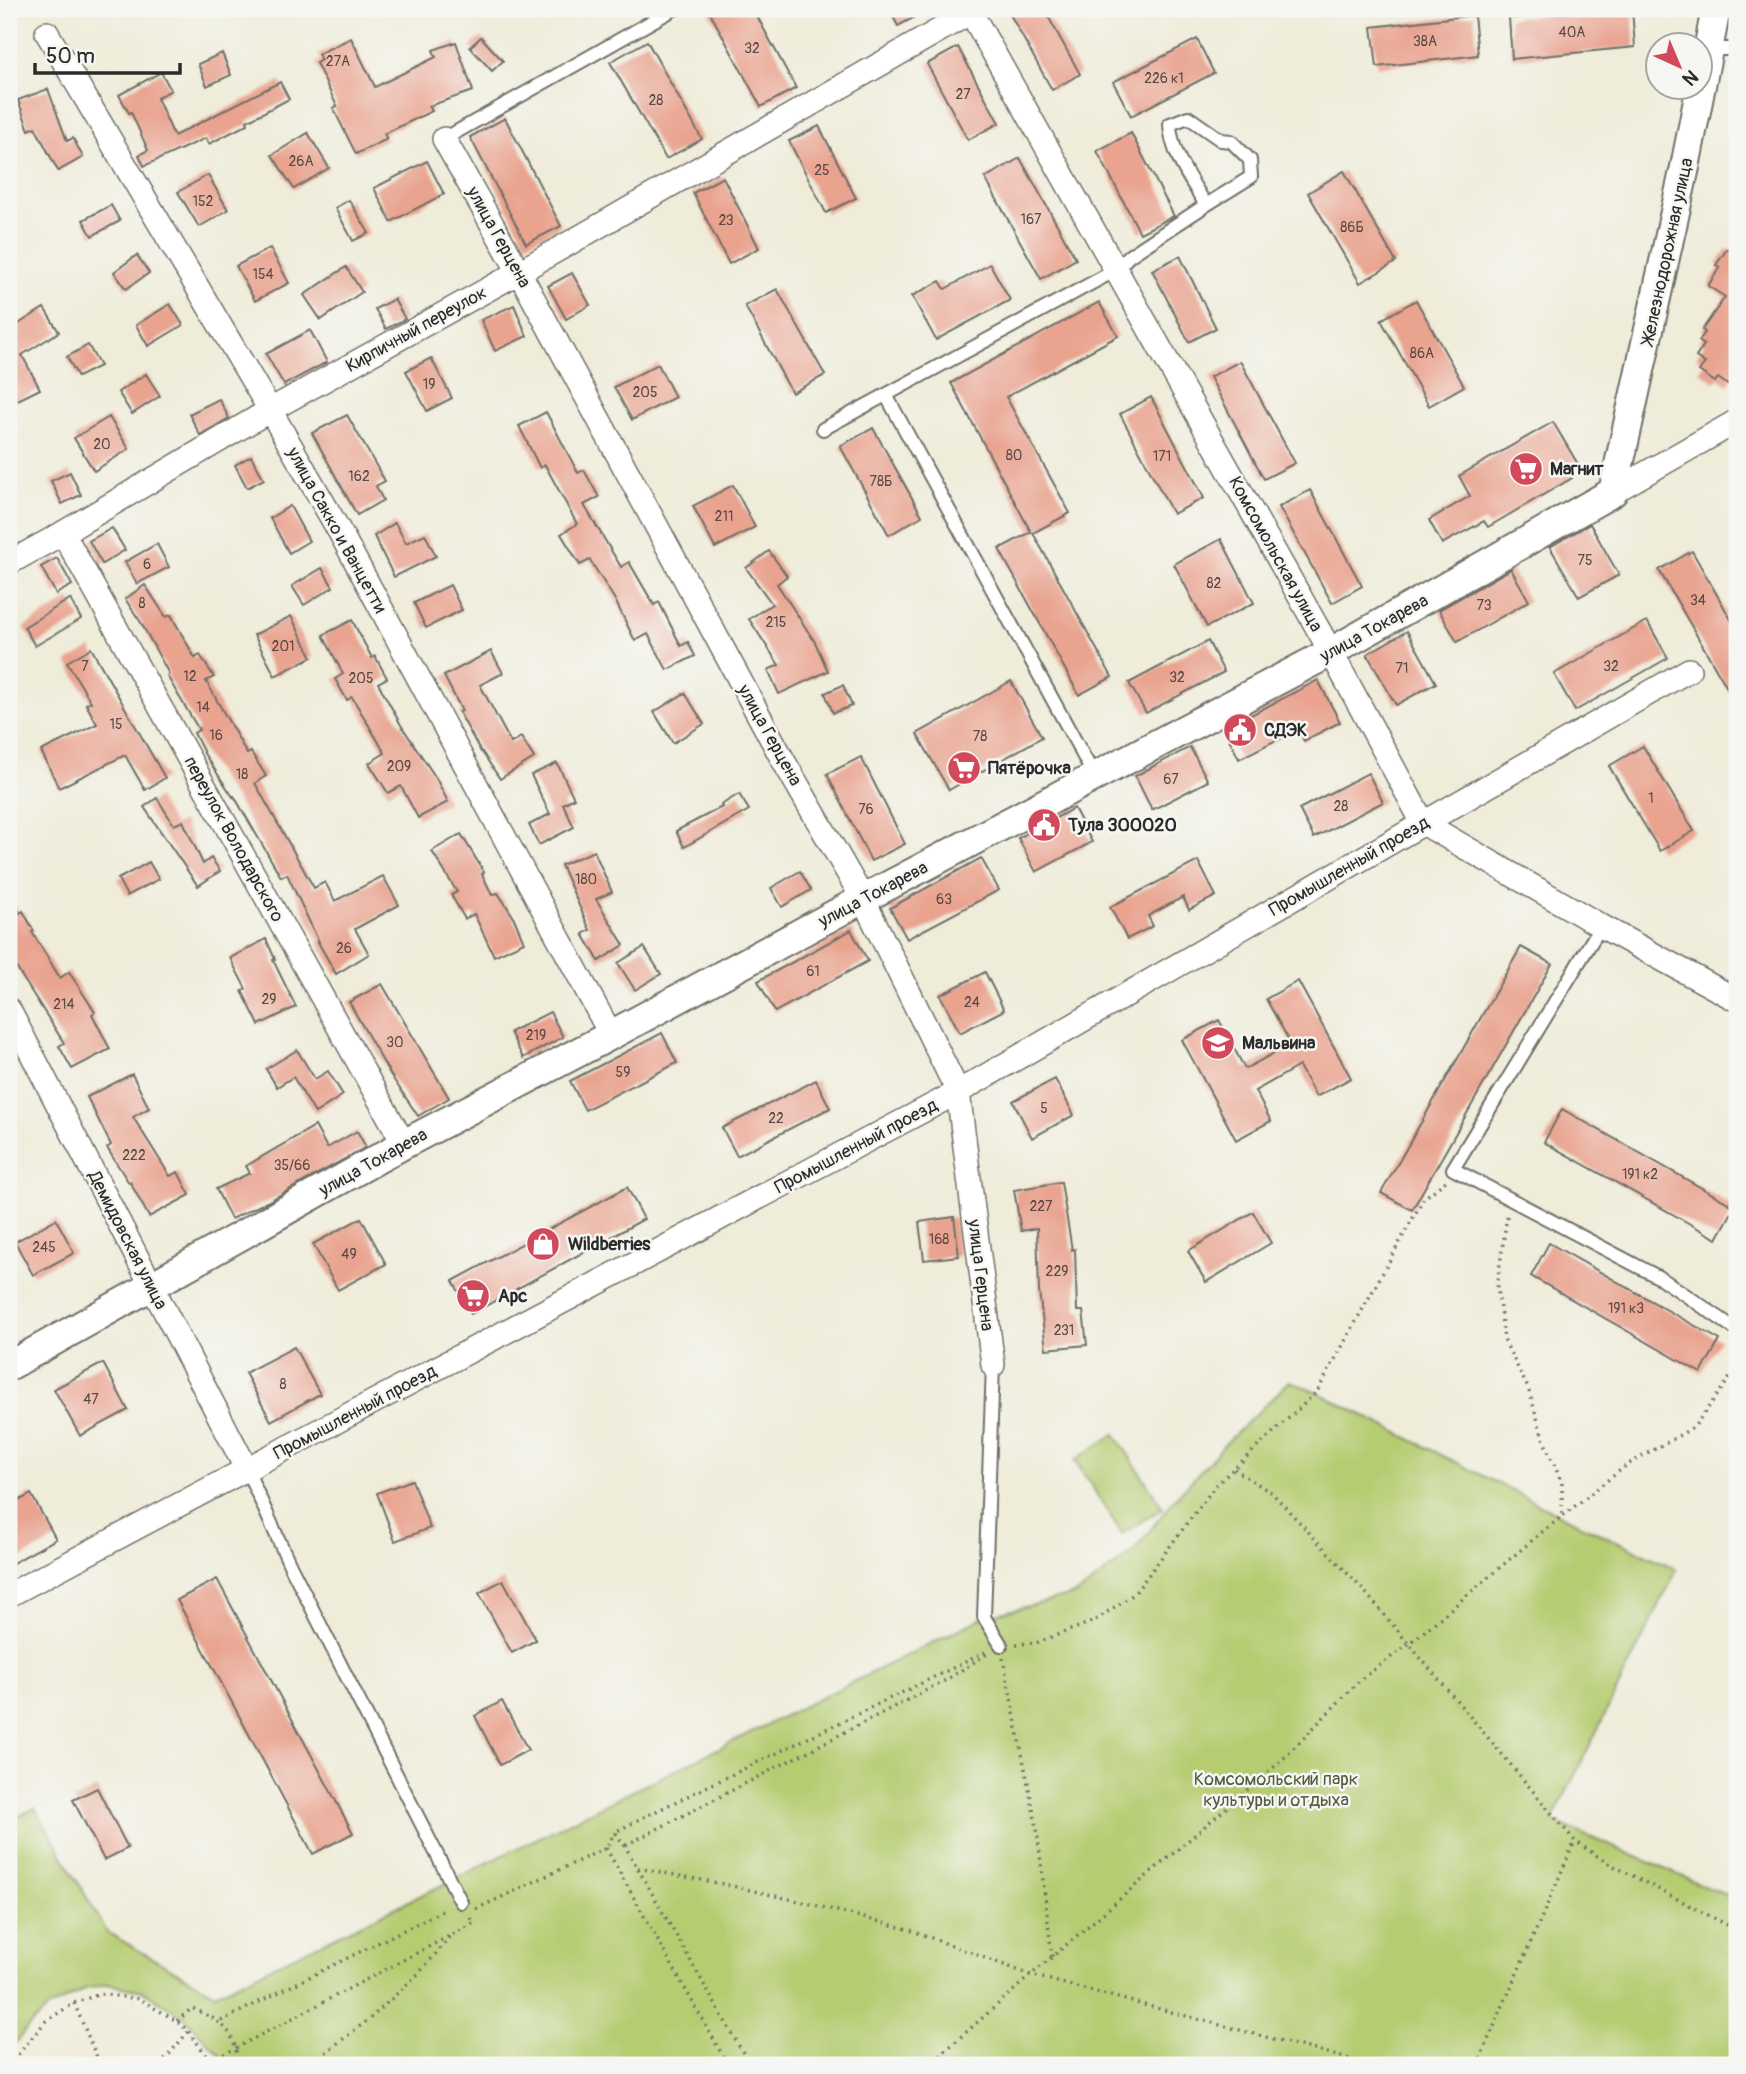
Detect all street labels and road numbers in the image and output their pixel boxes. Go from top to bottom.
street label: Железнодорожная улица [1636,156,1698,349]
street label: улица Герцена [461,182,536,292]
street label: Кирпичный переулок [342,281,491,378]
street label: улица Сакко и Ванцетти [281,442,392,617]
street label: Комсомольская улица [1223,473,1328,636]
street label: улица Токарева [1315,589,1433,668]
street label: улица Герцена [732,680,807,790]
street label: переулок Володарского [178,752,289,926]
street label: Промышленный проезд [1265,811,1434,922]
street label: улица Токарева [814,856,932,933]
street label: Промышленный проезд [771,1094,942,1199]
street label: улица Токарева [314,1123,432,1202]
street label: Демидовская улица [82,1166,172,1314]
street label: улица Герцена [962,1217,999,1332]
street label: Промышленный проезд [270,1360,441,1465]

